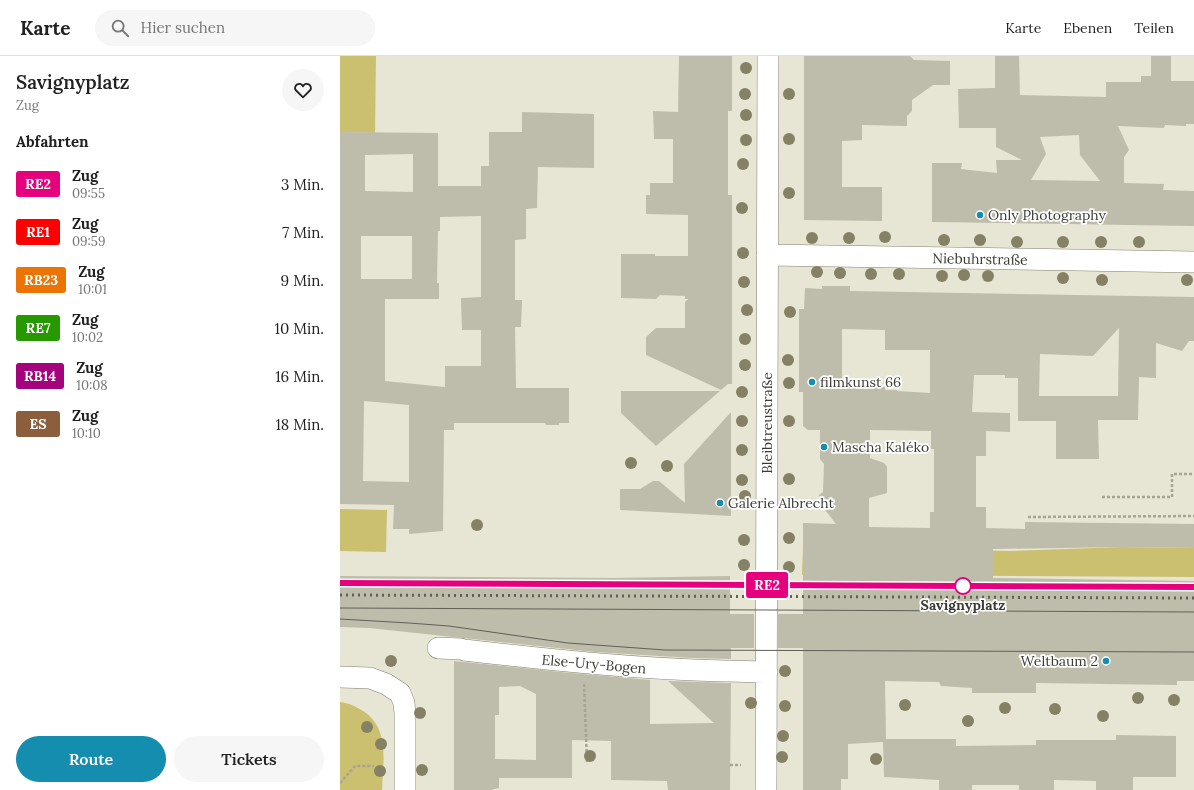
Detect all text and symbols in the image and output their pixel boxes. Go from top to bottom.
search box [95,10,375,46]
text: Karte [20,16,71,40]
icon: search [109,17,131,39]
text: Hier suchen [141,18,225,37]
text: Karte [1005,19,1041,37]
text: Ebenen [1063,19,1112,37]
text: Teilen [1134,19,1174,37]
button: heart [282,69,324,111]
text: Savignyplatz [16,70,130,94]
text: Zug [16,97,39,114]
text: Abfahrten [16,132,89,151]
text: Zug [72,166,98,185]
text: RE2 [25,175,51,193]
text: 3 Min. [281,175,324,194]
text: 09:55 [72,185,105,202]
place label: Only Photography [988,206,1107,224]
marker: Only Photography [975,210,985,220]
text: Zug [72,214,98,233]
text: RE1 [26,223,50,241]
text: 7 Min. [282,223,324,242]
text: 09:59 [72,233,105,250]
street label: Niebuhrstraße [932,249,1028,269]
text: Zug [78,262,105,281]
text: RB23 [24,271,58,289]
text: 9 Min. [281,271,324,290]
text: 10:01 [78,281,107,298]
text: Zug [72,310,98,329]
text: RE7 [26,319,50,337]
text: 10 Min. [274,319,324,338]
text: 10:02 [72,329,103,346]
text: Zug [76,358,103,377]
text: RB14 [24,367,56,385]
text: 16 Min. [275,367,324,386]
street label: Bleibtreustraße [758,372,776,474]
place label: filmkunst 66 [820,373,901,391]
text: 10:08 [76,377,108,394]
marker: filmkunst 66 [807,377,817,387]
text: Zug [72,406,98,425]
text: ES [29,415,47,433]
text: 18 Min. [275,415,324,434]
text: 10:10 [72,425,101,442]
place label: Mascha Kaléko [832,438,929,456]
marker: Mascha Kaléko [819,442,829,452]
place label: Galerie Albrecht [728,494,834,512]
marker: Galerie Albrecht [715,498,725,508]
line badge: RE2 [744,572,790,598]
text: RE2 [754,576,780,594]
marker: Savignyplatz [954,577,972,595]
place label: Savignyplatz [921,596,1005,614]
street label: Else-Ury-Bogen [541,650,647,678]
place label: Weltbaum 2 [1020,652,1098,670]
marker: Weltbaum 2 [1101,656,1111,666]
button: Route [16,736,166,782]
button: Tickets [174,736,324,782]

